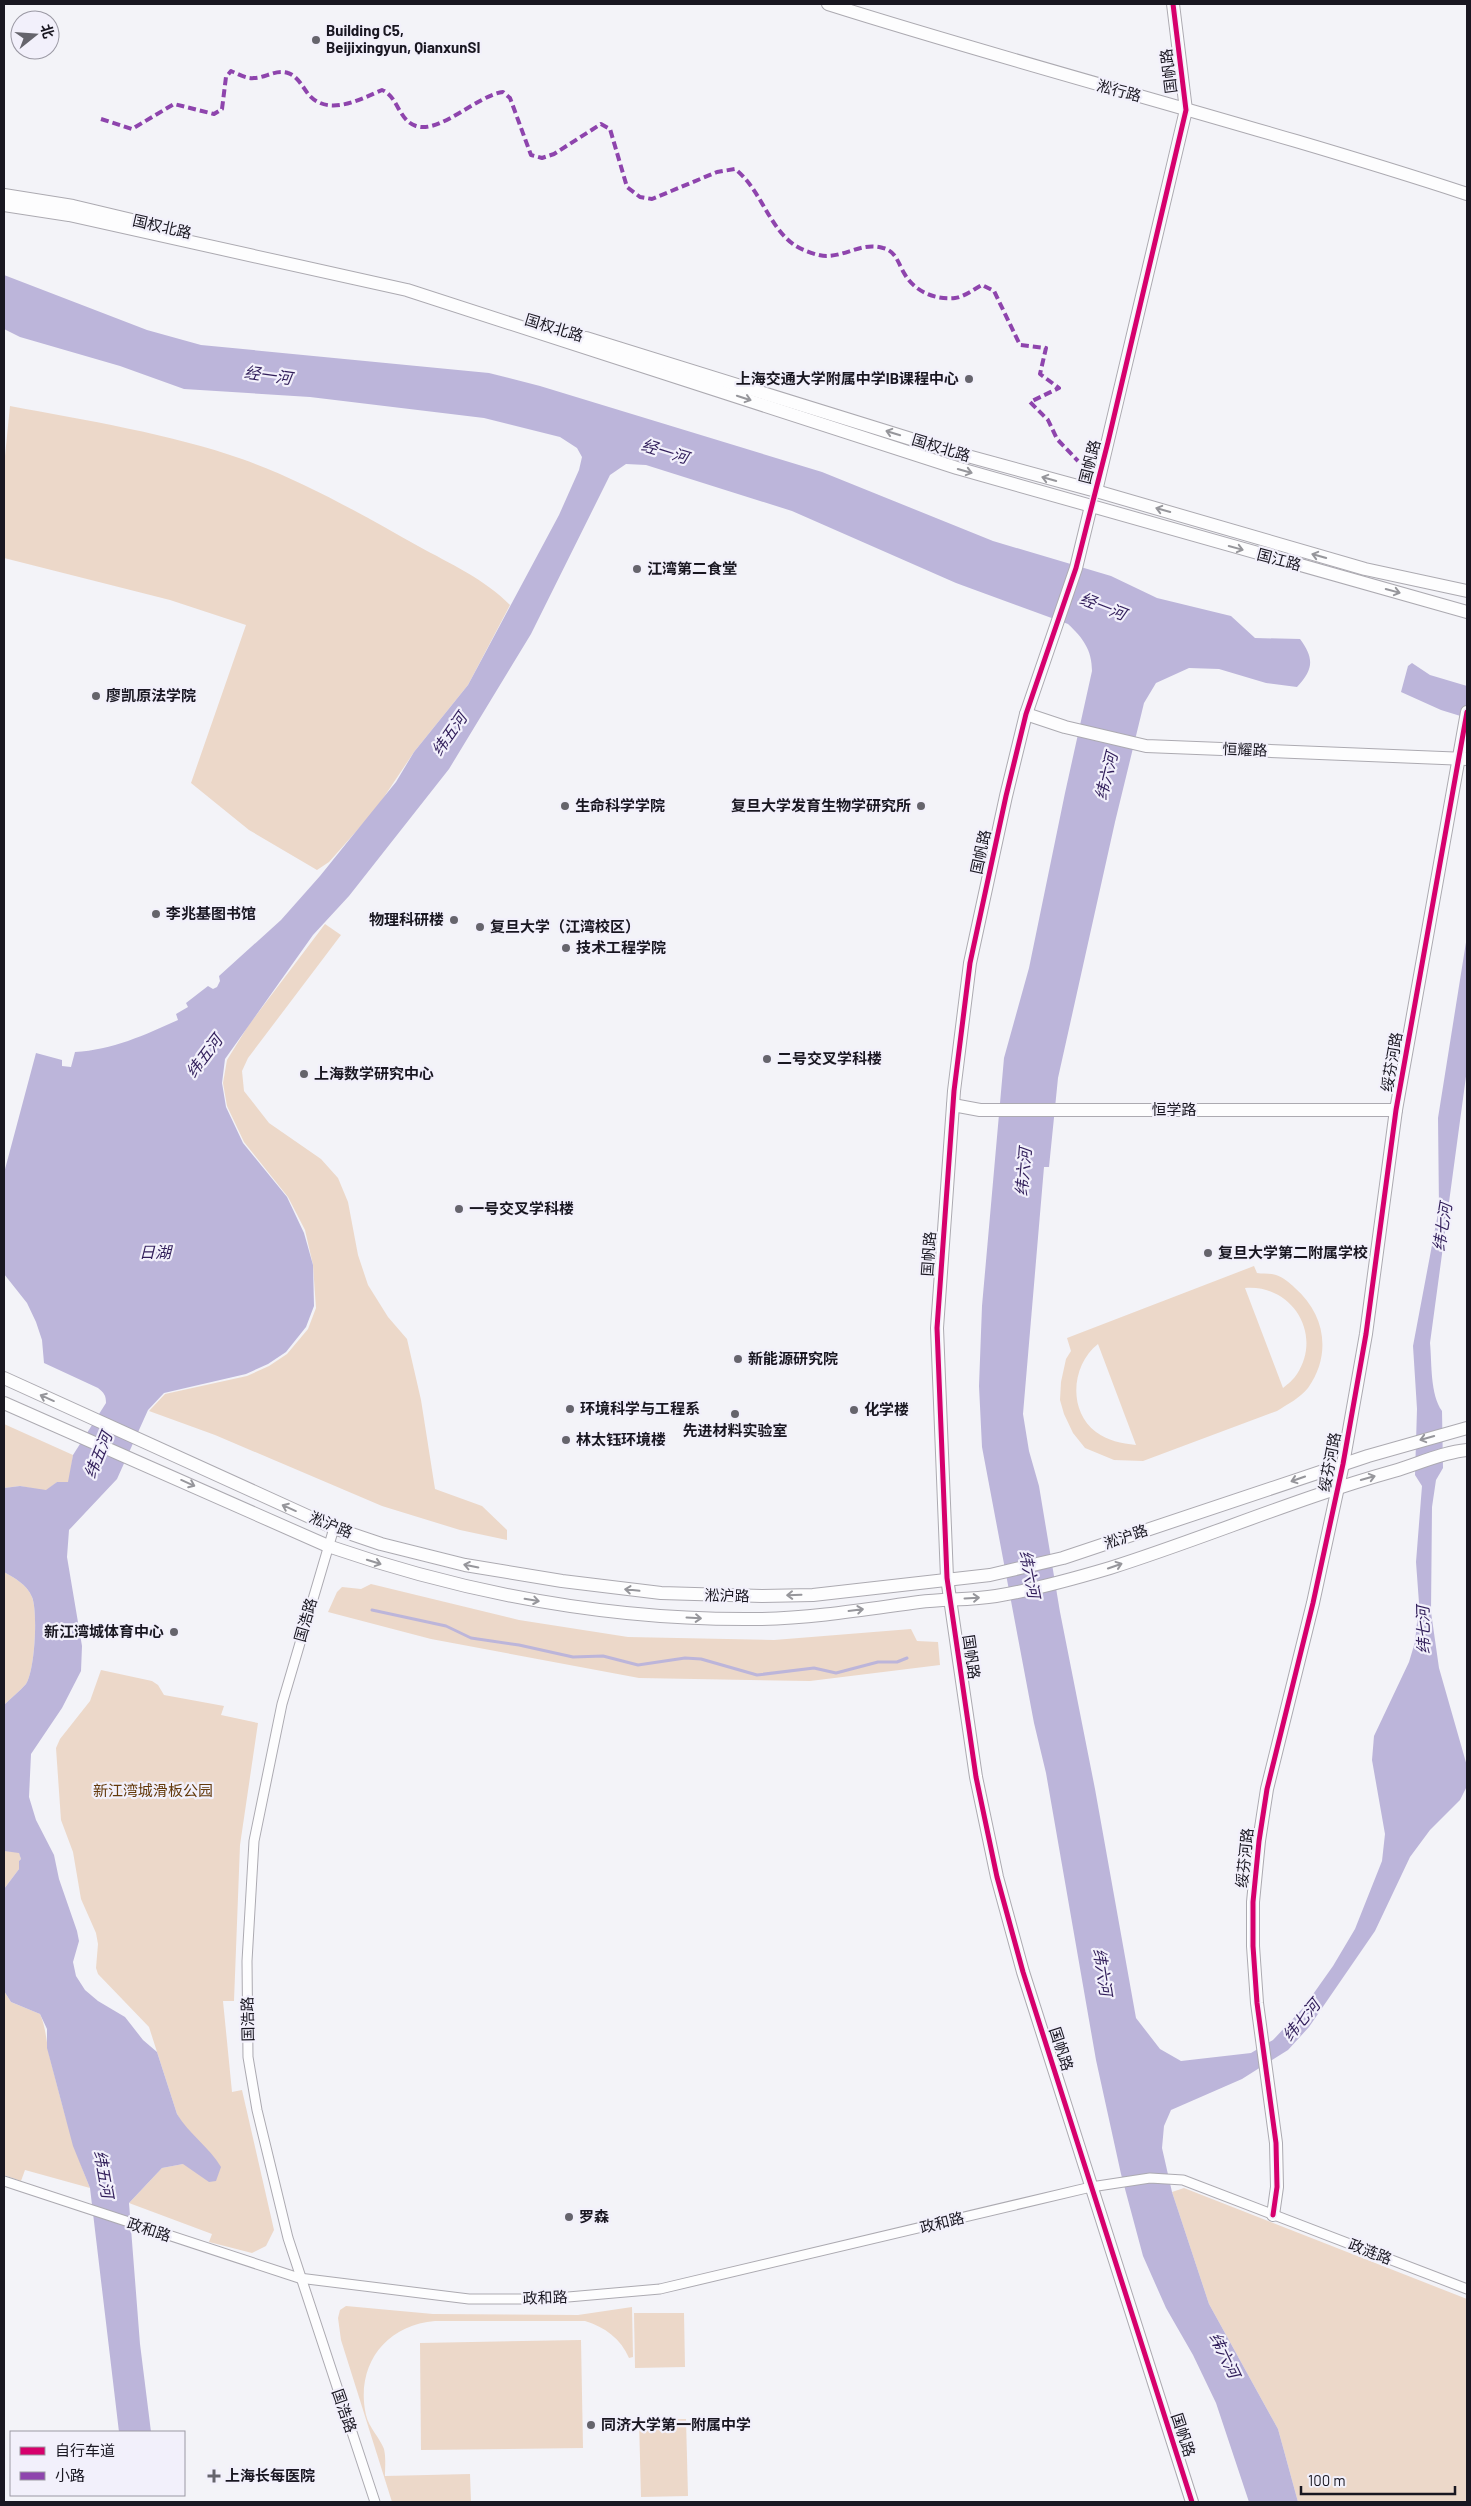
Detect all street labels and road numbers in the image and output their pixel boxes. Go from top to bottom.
street label: 国帆路 [1156,48,1180,95]
street label: 淞行路 [1095,76,1143,105]
street label: 国权北路 [131,211,193,242]
street label: 国权北路 [523,310,586,344]
street label: 国权北路 [910,430,973,464]
street label: 国帆路 [1075,438,1103,486]
street label: 国江路 [1255,545,1303,574]
street label: 恒耀路 [1222,739,1268,759]
street label: 国帆路 [967,828,994,876]
street label: 绥芬河路 [1377,1031,1405,1093]
street label: 恒学路 [1151,1100,1197,1118]
street label: 国帆路 [917,1231,939,1277]
street label: 绥芬河路 [1314,1431,1344,1493]
street label: 淞沪路 [307,1507,356,1541]
street label: 淞沪路 [1101,1520,1150,1552]
street label: 淞沪路 [704,1586,750,1604]
street label: 国浩路 [290,1596,320,1644]
street label: 国帆路 [960,1633,984,1680]
street label: 绥芬河路 [1232,1827,1256,1889]
street label: 国浩路 [238,1996,256,2042]
street label: 国帆路 [1046,2025,1077,2073]
street label: 政和路 [918,2208,966,2236]
street label: 政和路 [125,2214,173,2245]
street label: 政涟路 [1346,2235,1395,2268]
street label: 政和路 [522,2287,568,2307]
street label: 国浩路 [329,2386,361,2435]
street label: 国帆路 [1168,2411,1199,2459]

